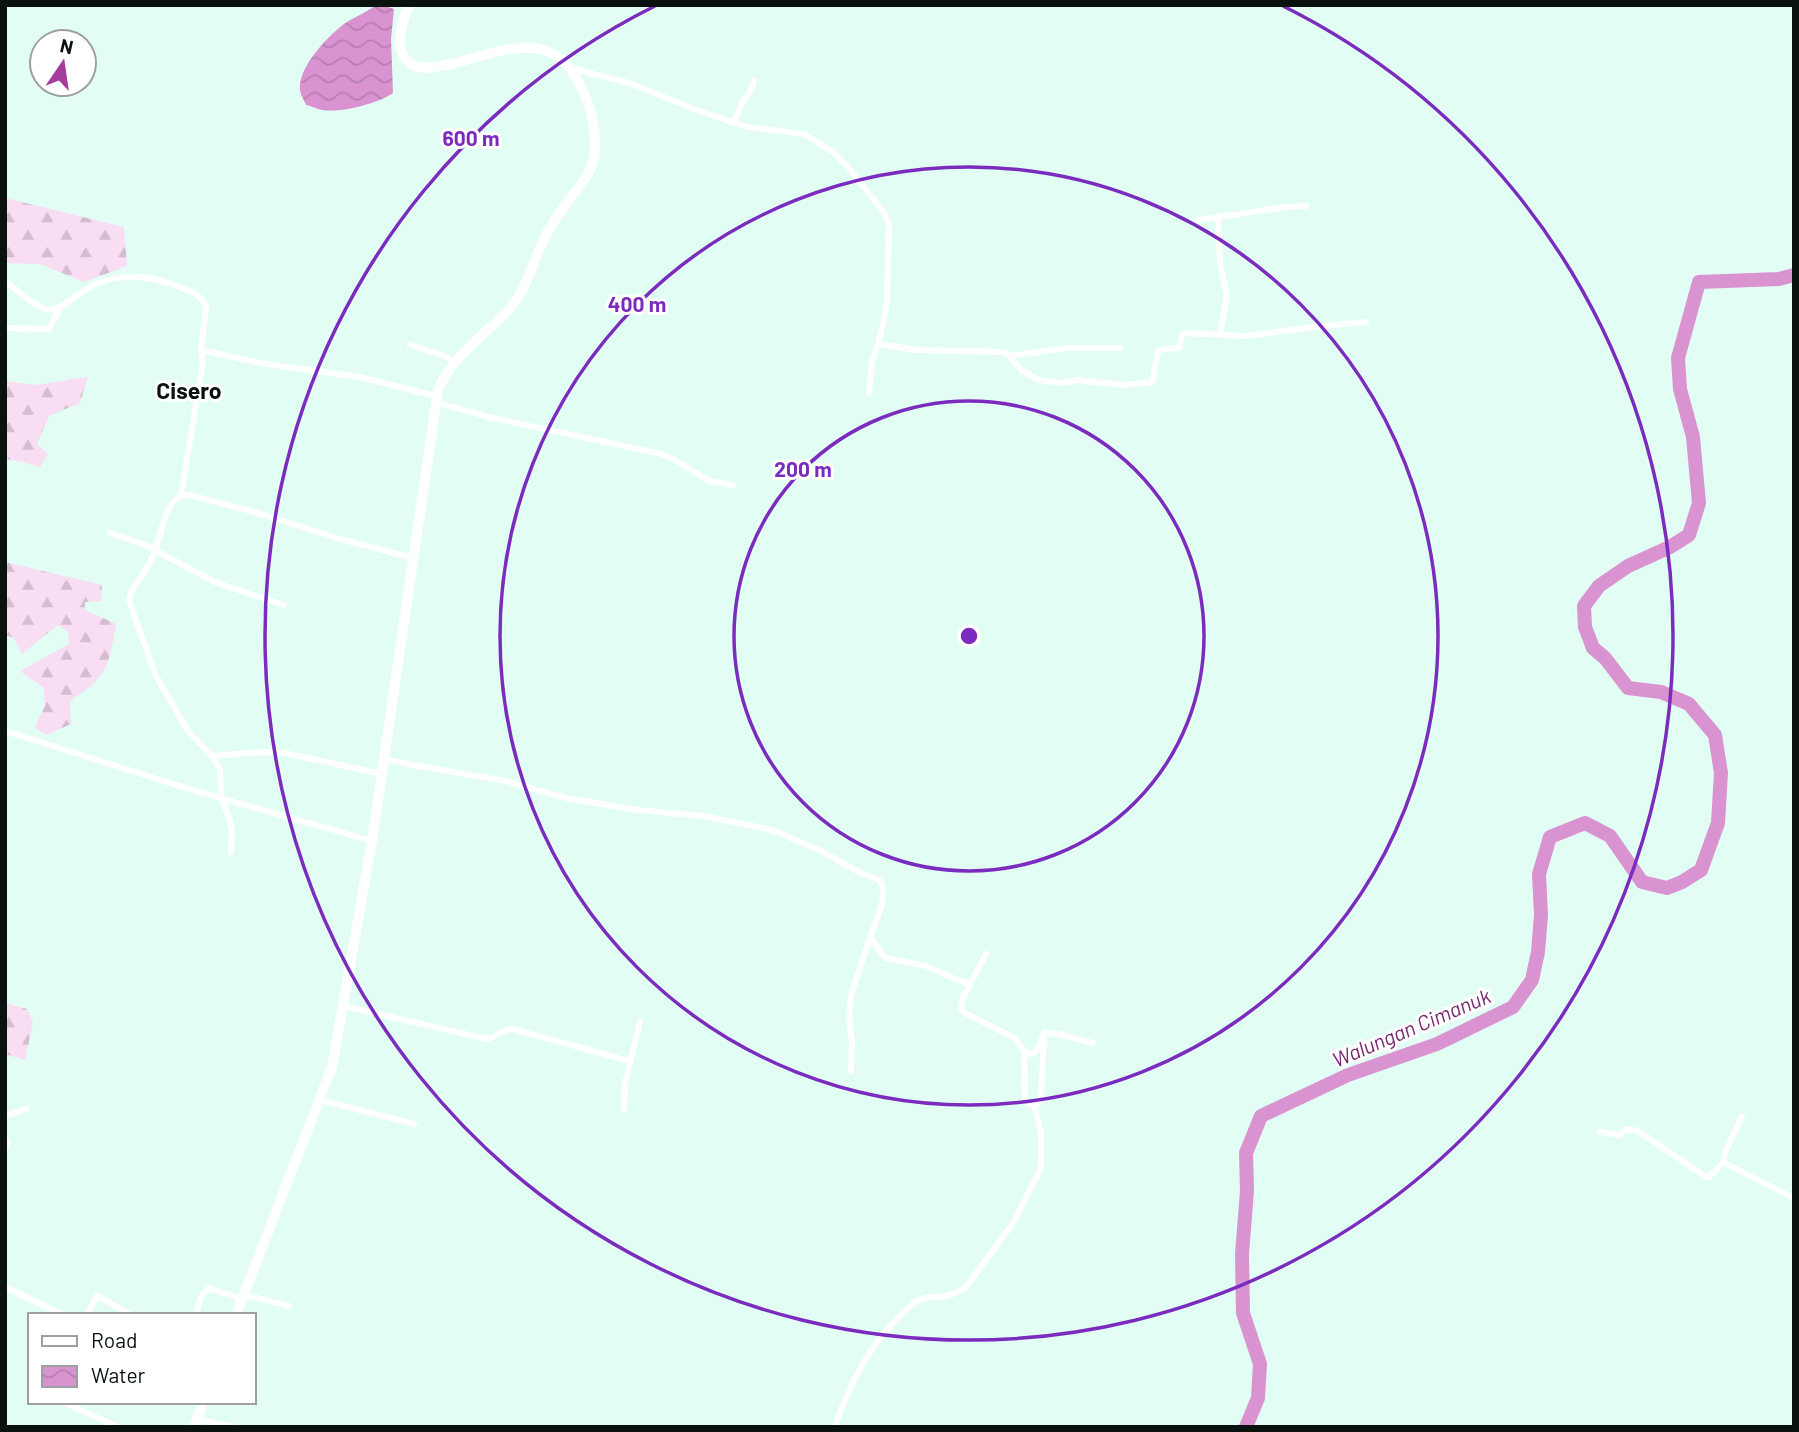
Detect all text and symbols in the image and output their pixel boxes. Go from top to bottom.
north arrow [28,28,98,98]
text: N [58,33,76,59]
text: 600 m [443,125,499,150]
text: 400 m [608,291,666,316]
district label: Cisero [156,376,222,404]
text: 200 m [774,456,832,481]
centre of rings [957,624,981,648]
water label: Walungan Cimanuk [1328,982,1495,1072]
legend [28,1313,256,1404]
text: Road [91,1327,137,1352]
text: Water [91,1362,146,1387]

